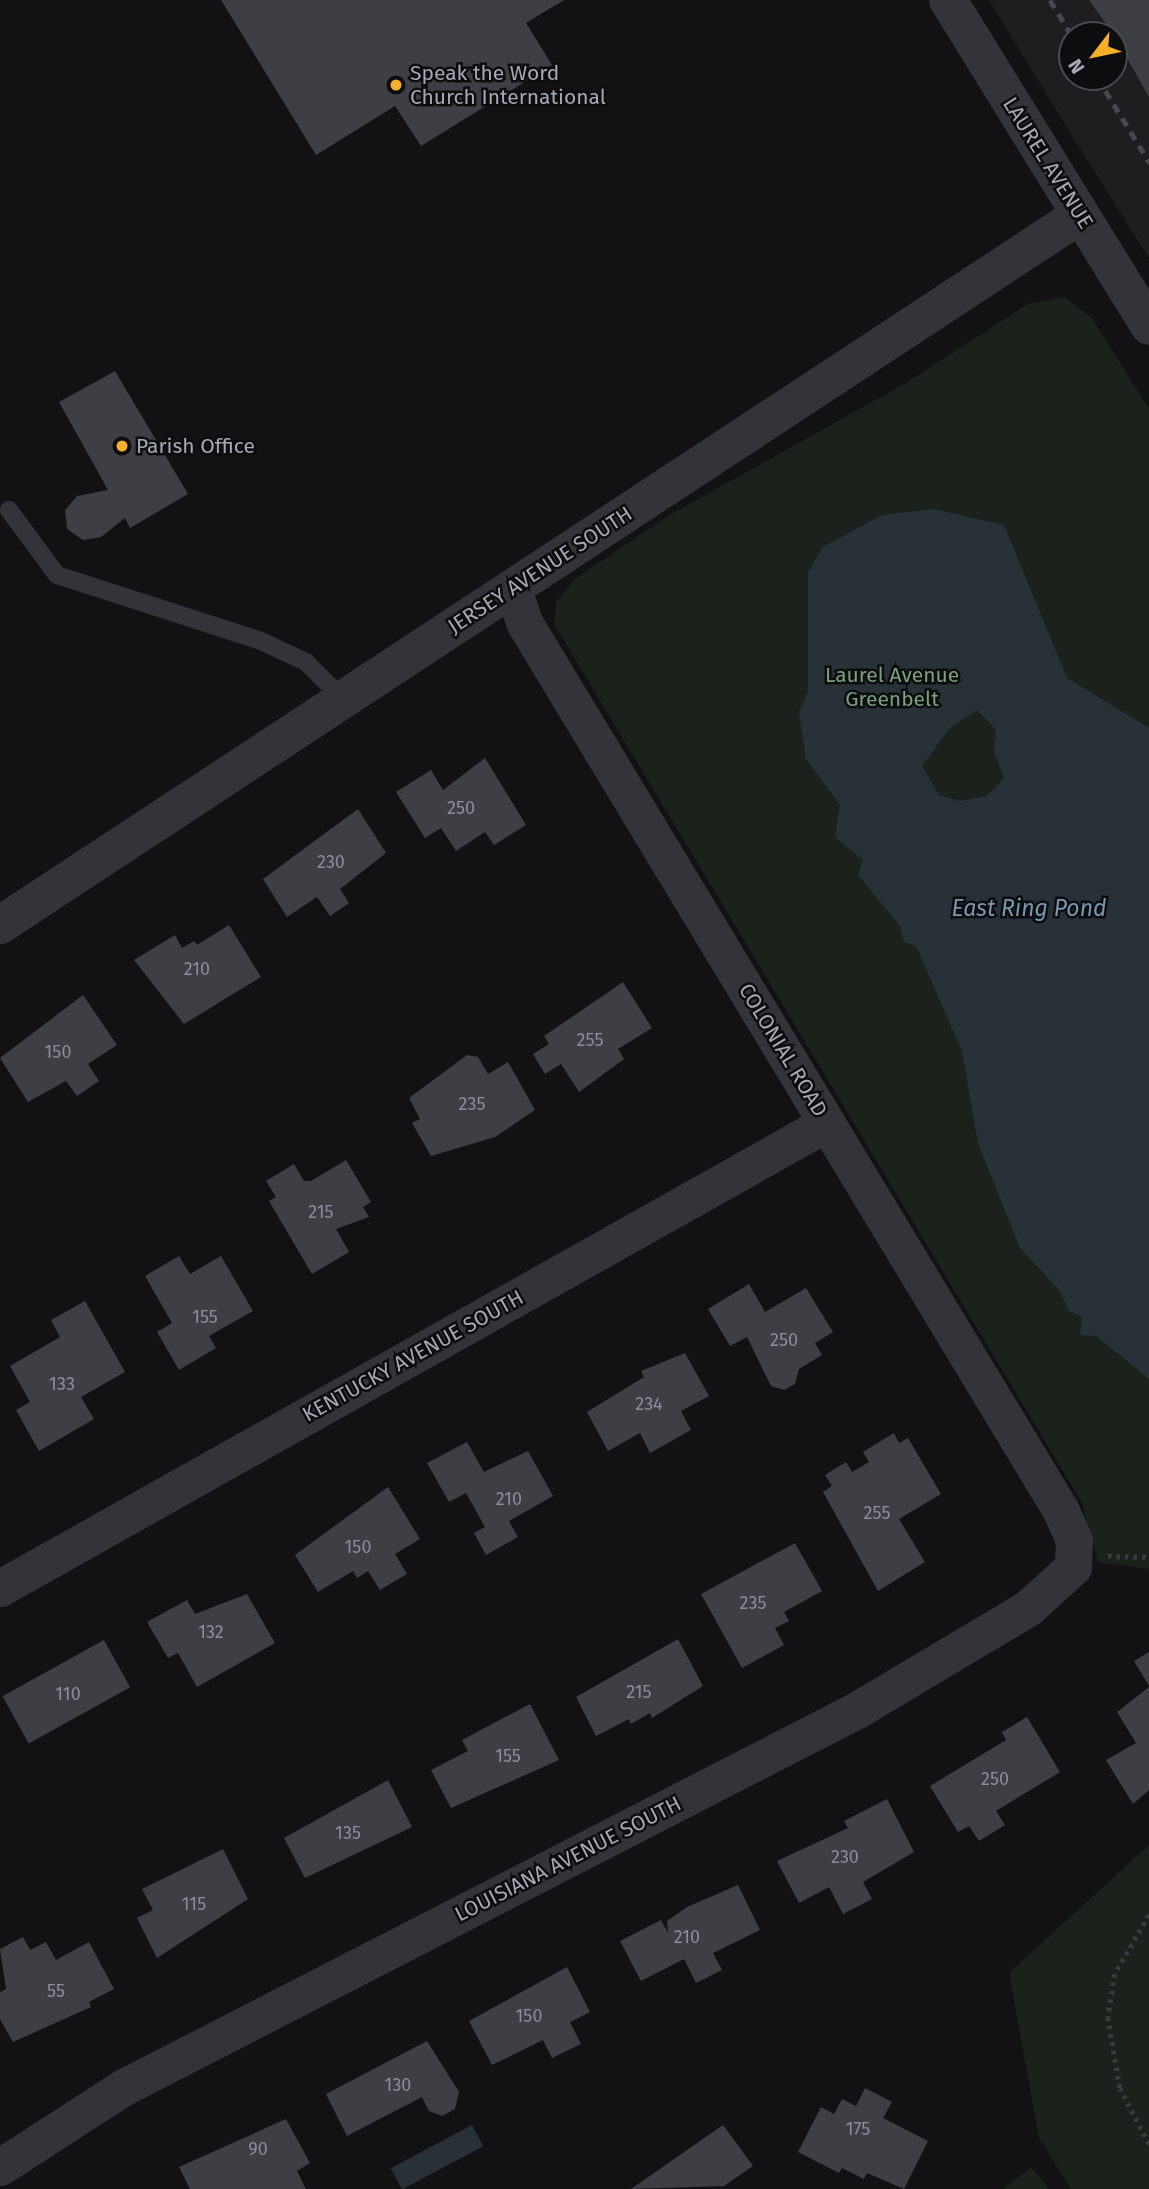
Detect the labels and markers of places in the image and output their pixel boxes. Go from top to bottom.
place label: Speak the Word Church International [410,60,606,110]
marker: Speak the Word Church International [388,77,404,93]
place label: Parish Office [136,433,255,459]
marker: Parish Office [114,438,130,454]

